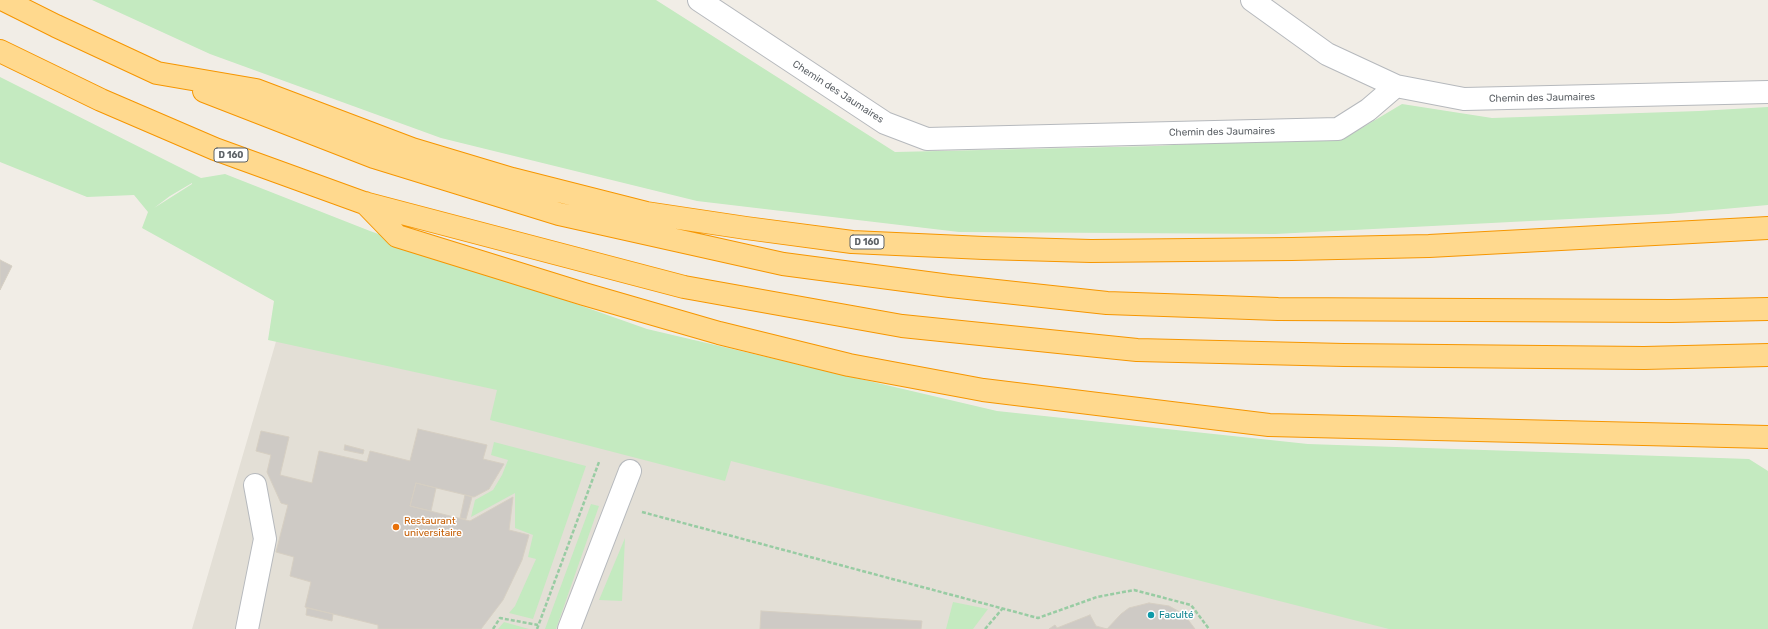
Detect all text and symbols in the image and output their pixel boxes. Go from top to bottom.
street label: Chemin des Jaumaires [790,58,886,126]
street label: Chemin des Jaumaires [1489,91,1595,105]
street label: Chemin des Jaumaires [1169,125,1275,139]
road number: D 160 [214,148,248,162]
road number: D 160 [850,235,884,249]
place label: Restaurant universitaire [404,515,462,538]
marker: Restaurant universitaire [391,522,401,532]
place label: Faculté [1159,609,1194,621]
marker: Faculté [1146,610,1156,620]

